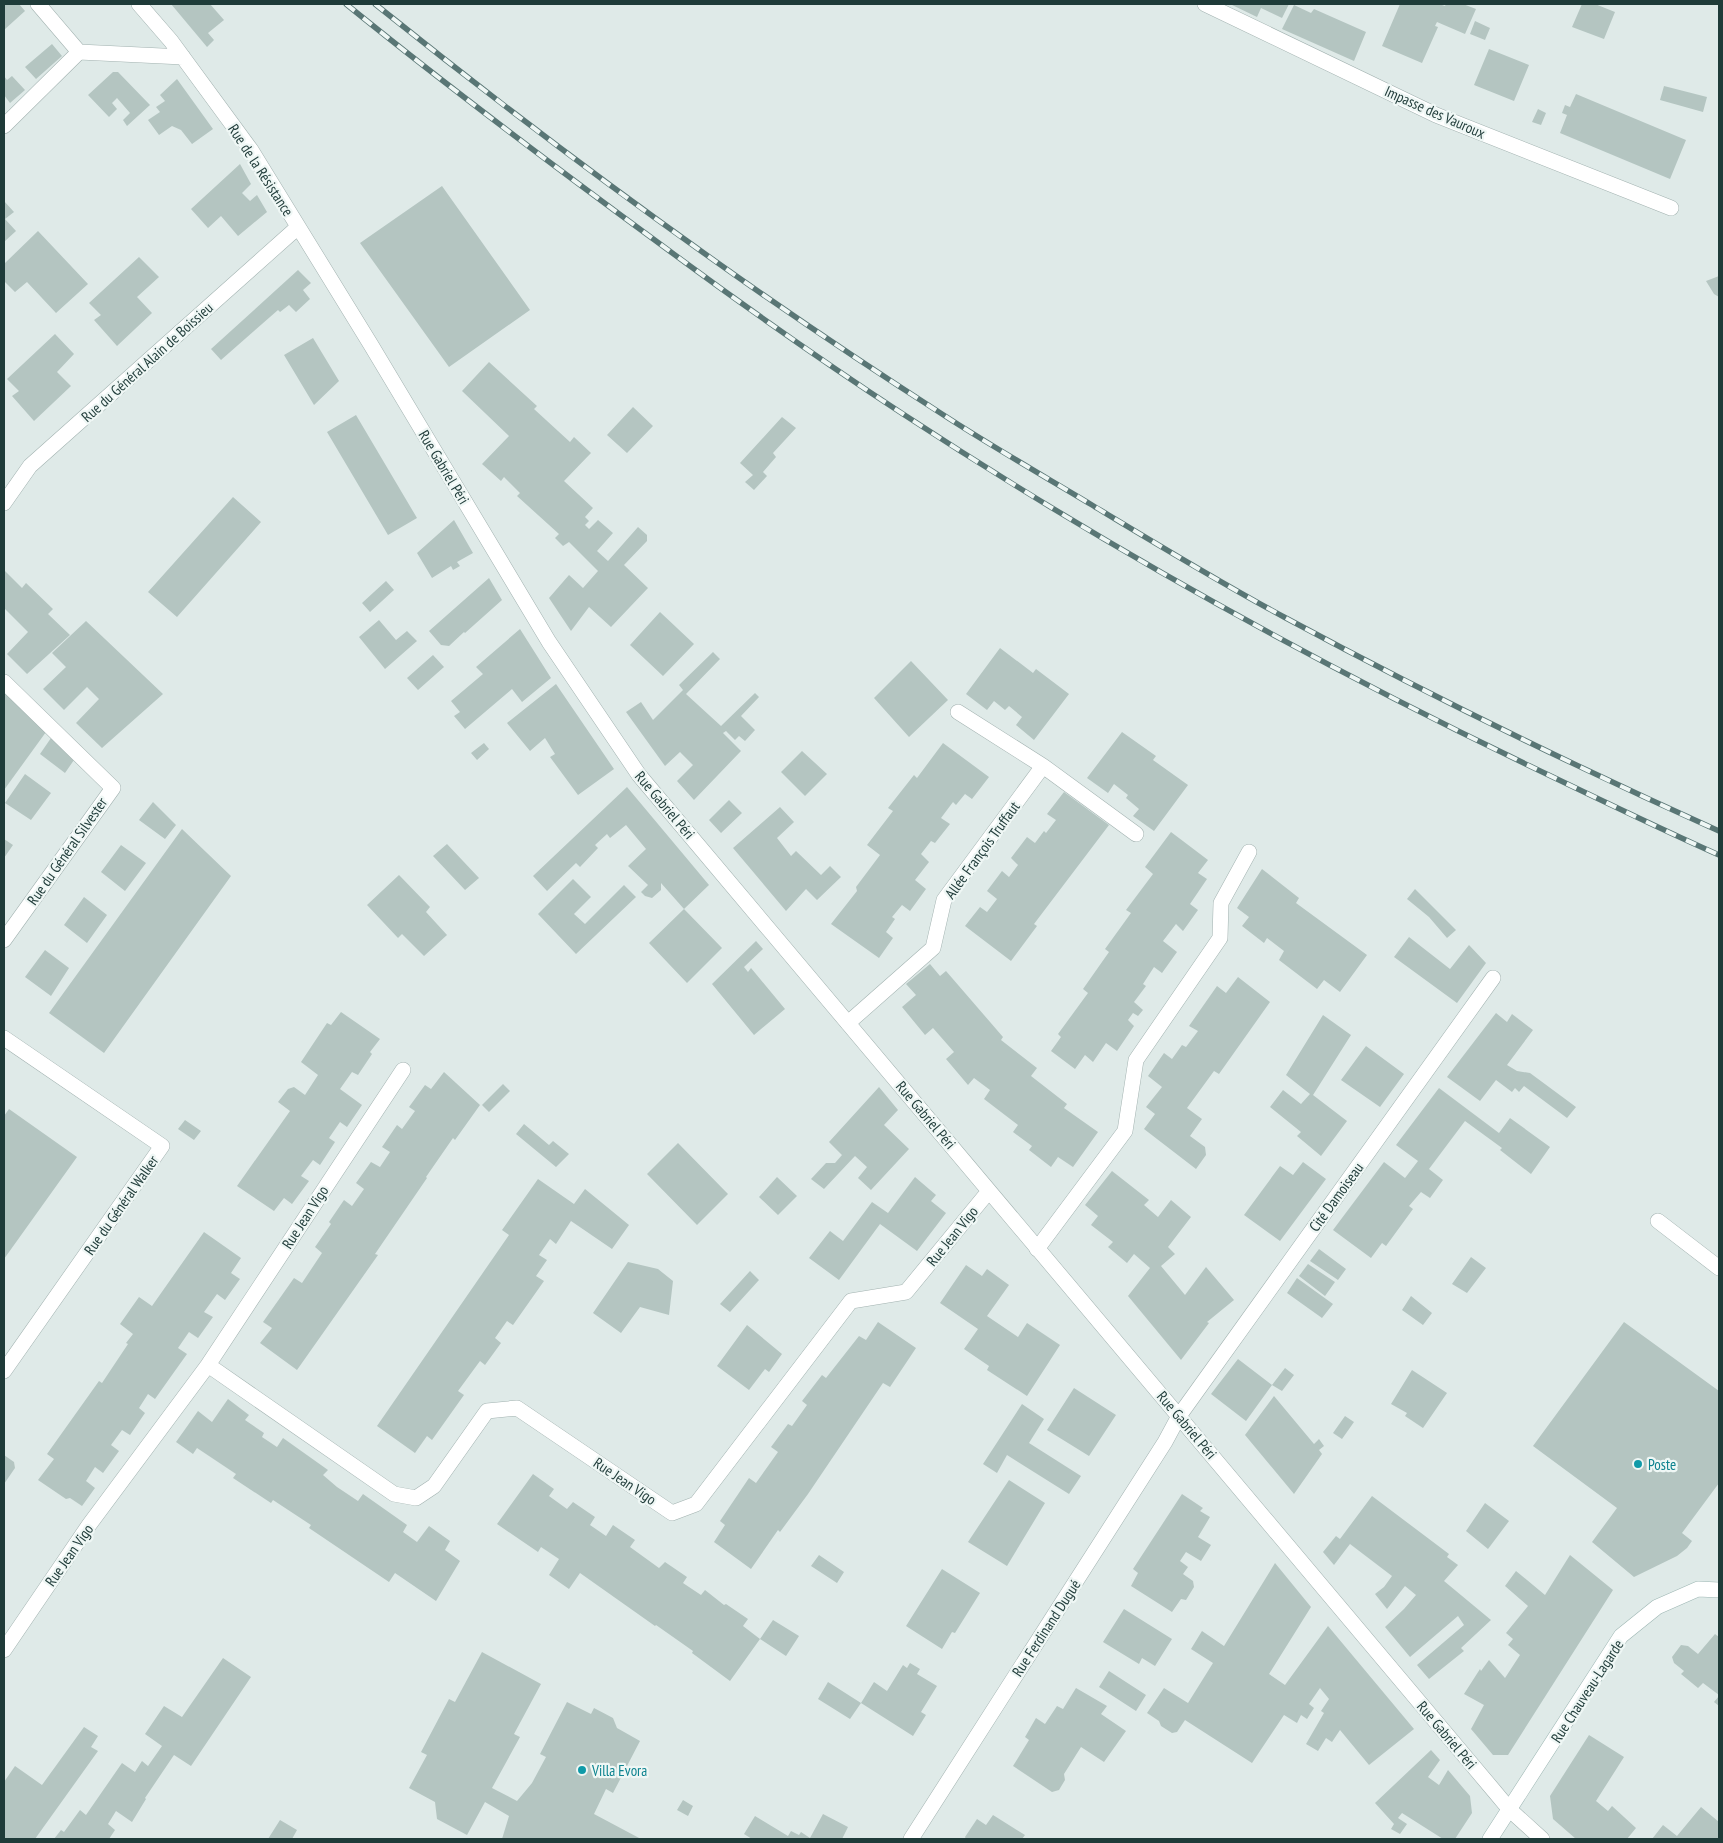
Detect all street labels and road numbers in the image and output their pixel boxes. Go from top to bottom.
street label: Impasse des Vauroux [1382,81,1488,143]
street label: Rue de la Résistance [224,120,298,220]
street label: Rue du Général Alain de Boissieu [77,298,217,426]
street label: Rue Gabriel Péri [414,426,474,508]
street label: Rue Gabriel Péri [631,767,699,843]
street label: Rue du Général Silvester [23,793,112,908]
street label: Allée François Truffaut [940,798,1024,902]
street label: Rue Gabriel Péri [892,1077,960,1153]
street label: Rue du Général Walker [80,1151,163,1258]
street label: Cité Damoiseau [1305,1159,1367,1235]
street label: Rue Jean Vigo [278,1182,332,1252]
street label: Rue Jean Vigo [922,1202,982,1270]
street label: Rue Gabriel Péri [1153,1387,1221,1463]
street label: Rue Jean Vigo [590,1453,660,1509]
street label: Rue Jean Vigo [41,1520,97,1590]
street label: Rue Ferdinand Dugué [1008,1576,1084,1680]
street label: Rue Chauveau-Lagarde [1547,1636,1627,1746]
street label: Rue Gabriel Péri [1413,1697,1481,1773]

